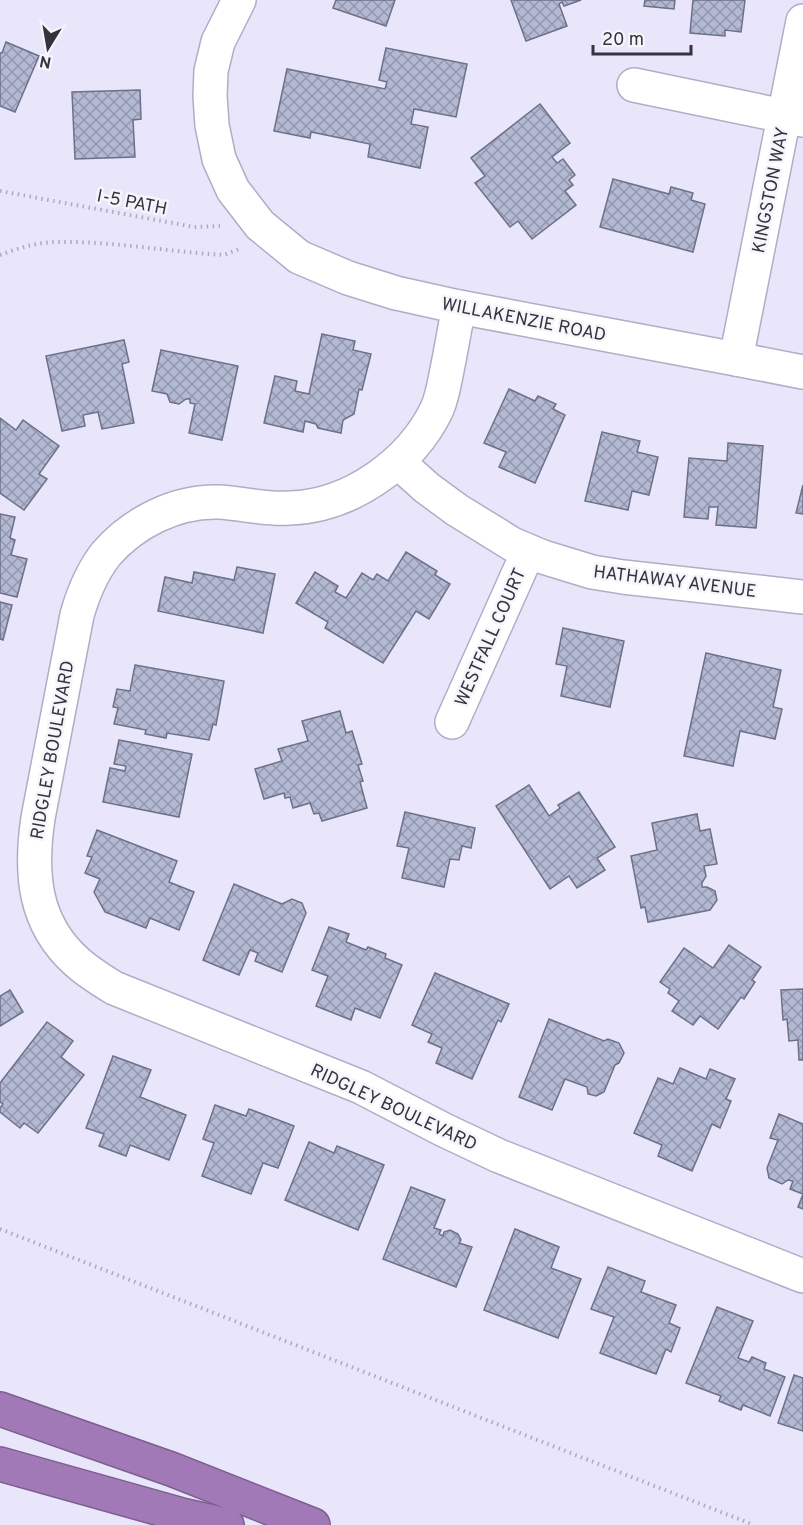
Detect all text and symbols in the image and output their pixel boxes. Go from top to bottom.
north arrow [18,18,78,78]
scale bar [593,18,690,56]
text: 20 m [602,29,644,52]
text: N [38,50,53,72]
street label: KINGSTON WAY [748,125,795,255]
street label: I-5 PATH [95,185,169,222]
street label: WILLAKENZIE ROAD [439,293,608,348]
street label: HATHAWAY AVENUE [592,561,758,604]
street label: WESTFALL COURT [451,565,532,710]
street label: RIDGLEY BOULEVARD [26,659,81,842]
street label: RIDGLEY BOULEVARD [306,1060,480,1157]

